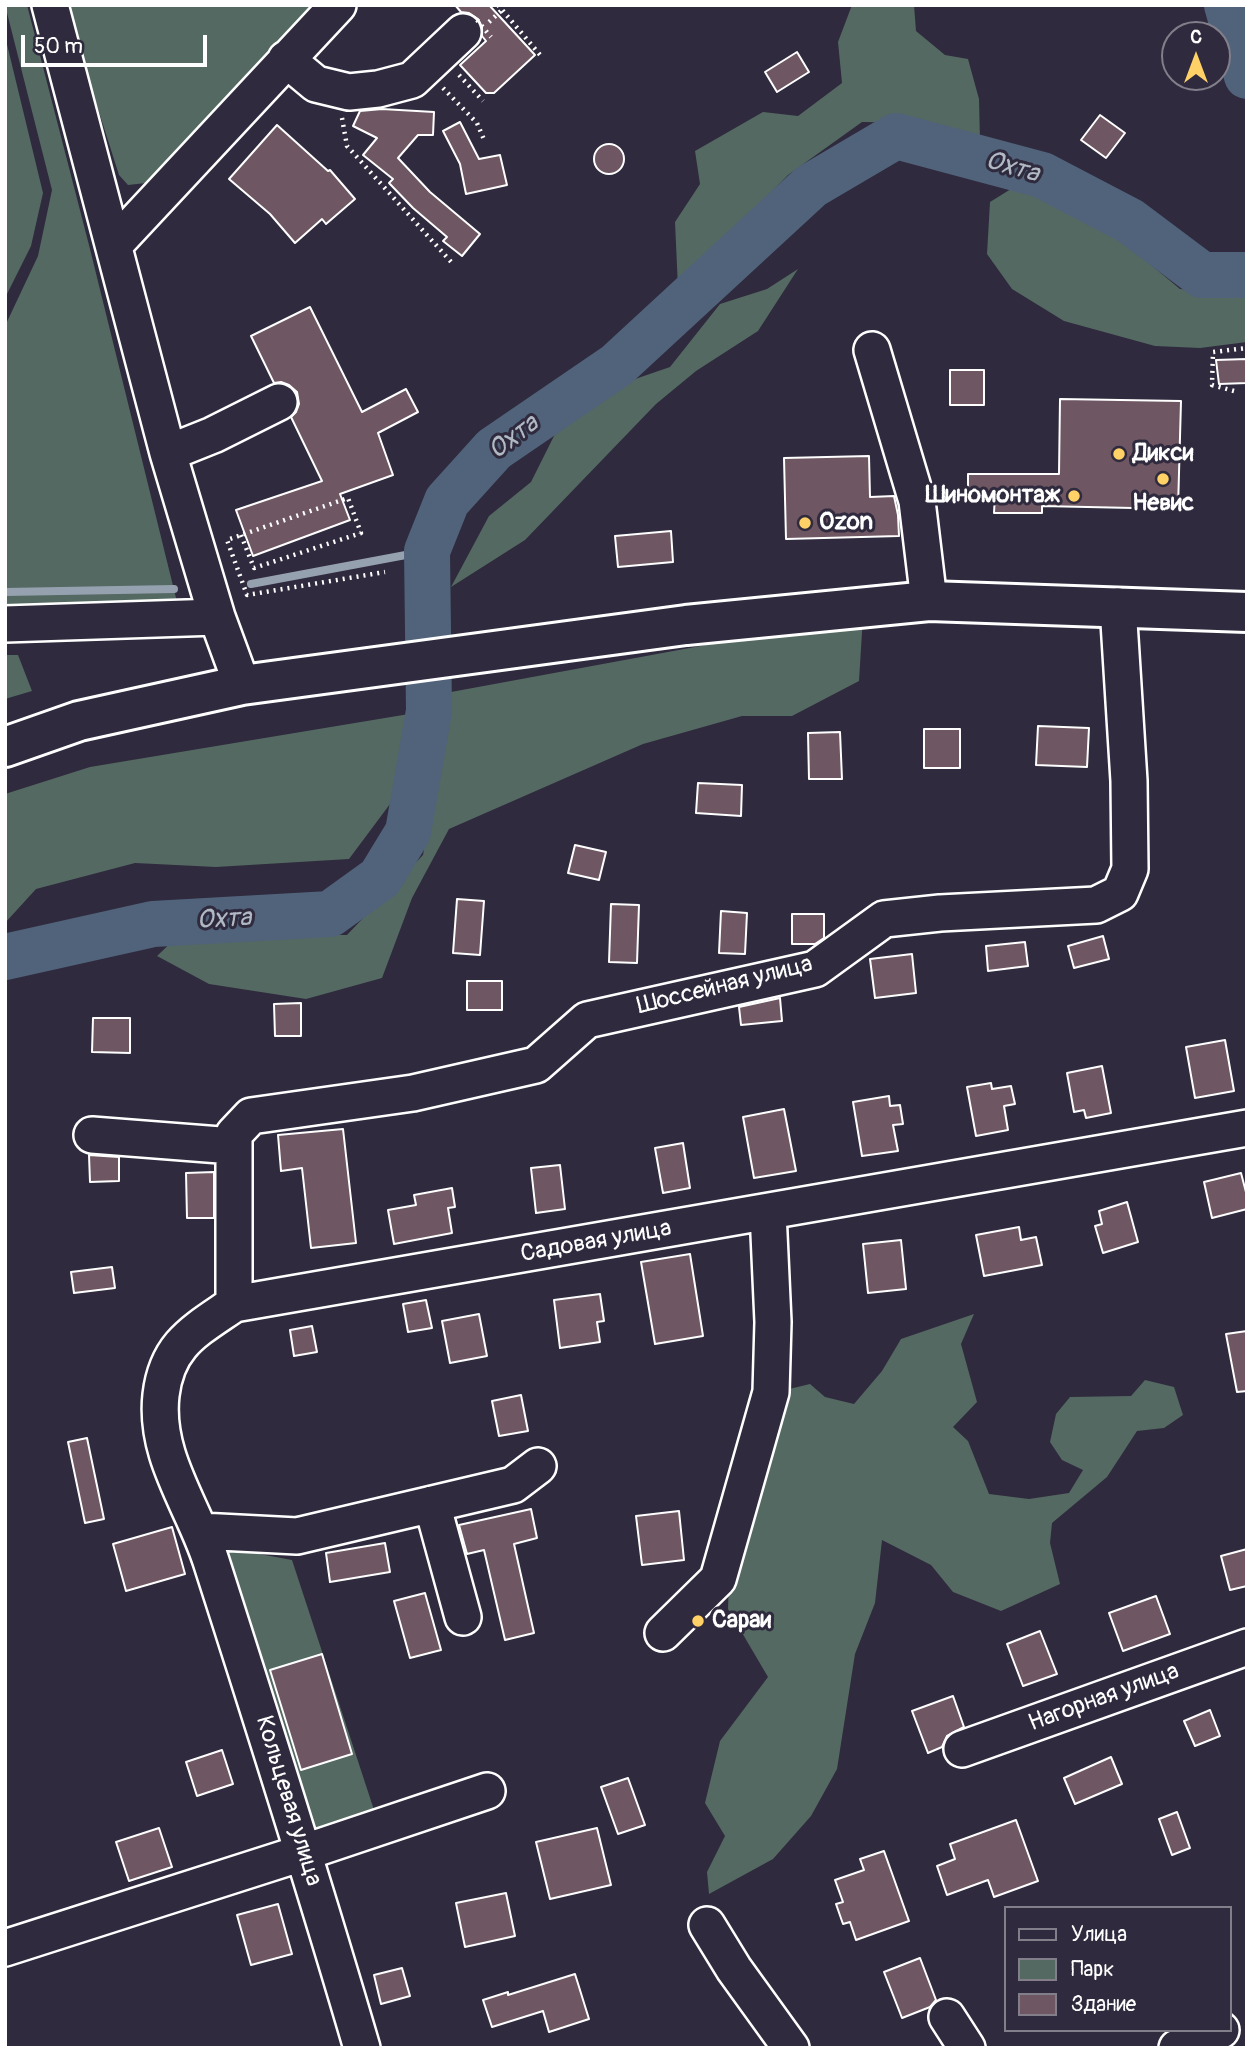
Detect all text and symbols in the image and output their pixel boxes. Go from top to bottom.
scale bar [24,21,210,65]
north arrow [1161,21,1231,91]
text: С [1190,25,1202,49]
text: 50 m [34,33,83,60]
water label: Охта [981,145,1043,191]
water label: Охта [483,409,545,467]
place label: Дикси [1133,440,1193,468]
marker: Дикси [1111,446,1127,462]
marker: Невис [1155,471,1171,487]
place label: Шиномонтаж [926,482,1060,510]
marker: Шиномонтаж [1066,488,1082,504]
place label: Невис [1132,490,1194,518]
place label: Ozon [819,509,873,537]
marker: Ozon [797,515,813,531]
water label: Охта [196,903,252,937]
street label: Шоссейная улица [634,950,816,1022]
street label: Садовая улица [518,1215,674,1269]
place label: Сараи [712,1607,771,1635]
marker: Сараи [690,1613,706,1629]
street label: Нагорная улица [1025,1657,1183,1739]
street label: Кольцевая улица [248,1712,328,1890]
legend [1004,1906,1231,2032]
text: Улица [1071,1921,1127,1948]
text: Парк [1071,1956,1114,1983]
text: Здание [1071,1991,1136,2018]

